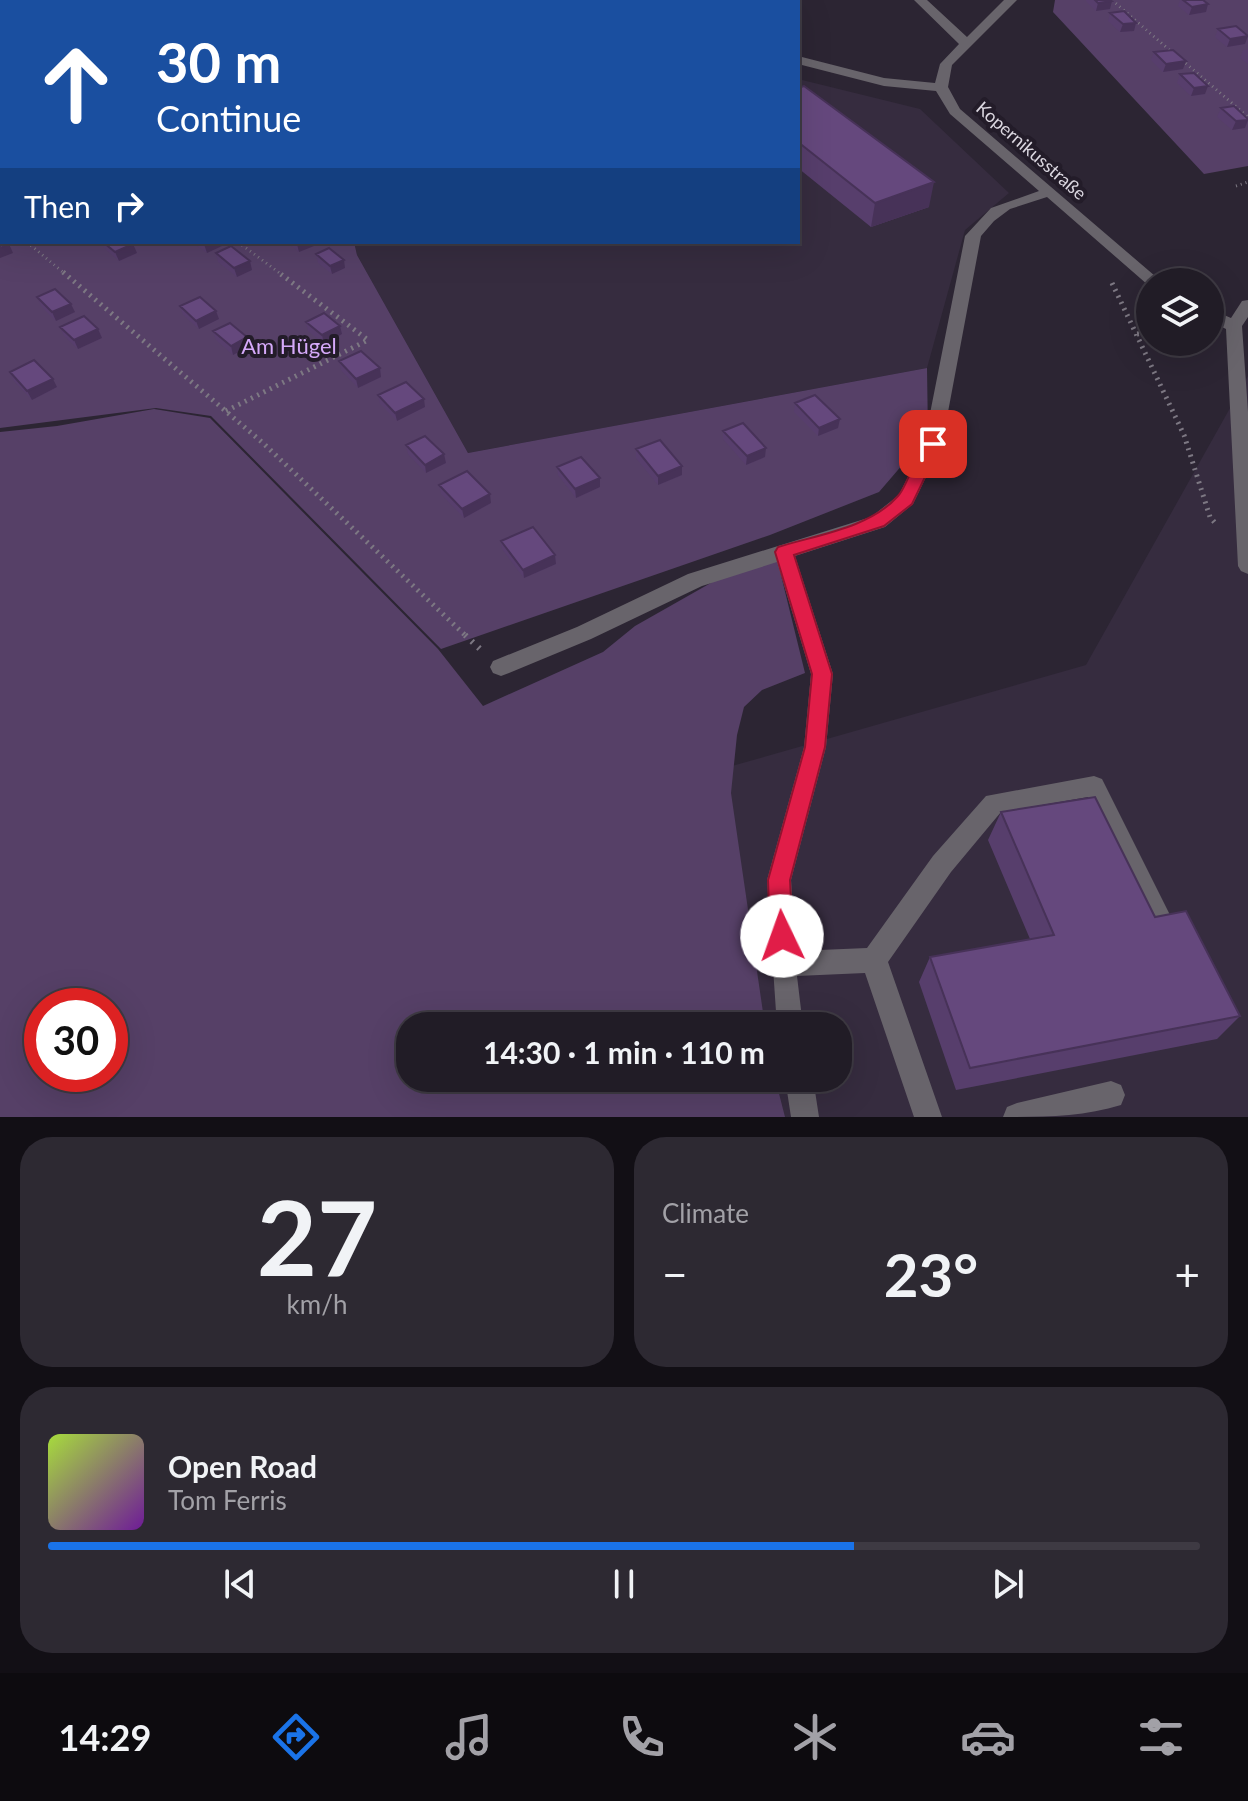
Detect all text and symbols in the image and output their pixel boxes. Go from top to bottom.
text: 30 m [156,28,281,95]
icon: ahead [24,32,128,136]
text: Continue [156,96,301,140]
street label: Kopernikusstraße [972,97,1091,204]
icon: right [107,184,151,228]
text: Then [24,188,91,224]
map controls [1136,268,1224,356]
button: layers [1136,268,1224,356]
park label: Am Hügel [241,332,337,359]
pin [899,410,967,478]
icon: arrive [911,422,955,466]
position arrow [740,894,824,978]
speed limit sign: 30 [24,988,128,1092]
text: 14:30 · 1 min · 110 m [483,1034,765,1070]
text: 27 [257,1173,377,1298]
text: Climate [662,1197,749,1229]
text: 23° [884,1238,978,1310]
text: − [662,1248,688,1300]
text: + [1174,1248,1200,1300]
text: km/h [287,1288,347,1320]
text: Open Road [168,1448,317,1484]
text: Tom Ferris [168,1484,287,1516]
icon: previous [218,1562,262,1606]
icon: pause [602,1562,646,1606]
icon: next [986,1562,1030,1606]
icon: directions [268,1709,324,1765]
icon: music [441,1709,497,1765]
icon: phone [614,1709,670,1765]
icon: climate [787,1709,843,1765]
icon: car [960,1709,1016,1765]
icon: filters [1133,1709,1189,1765]
text: 14:29 [59,1715,151,1759]

